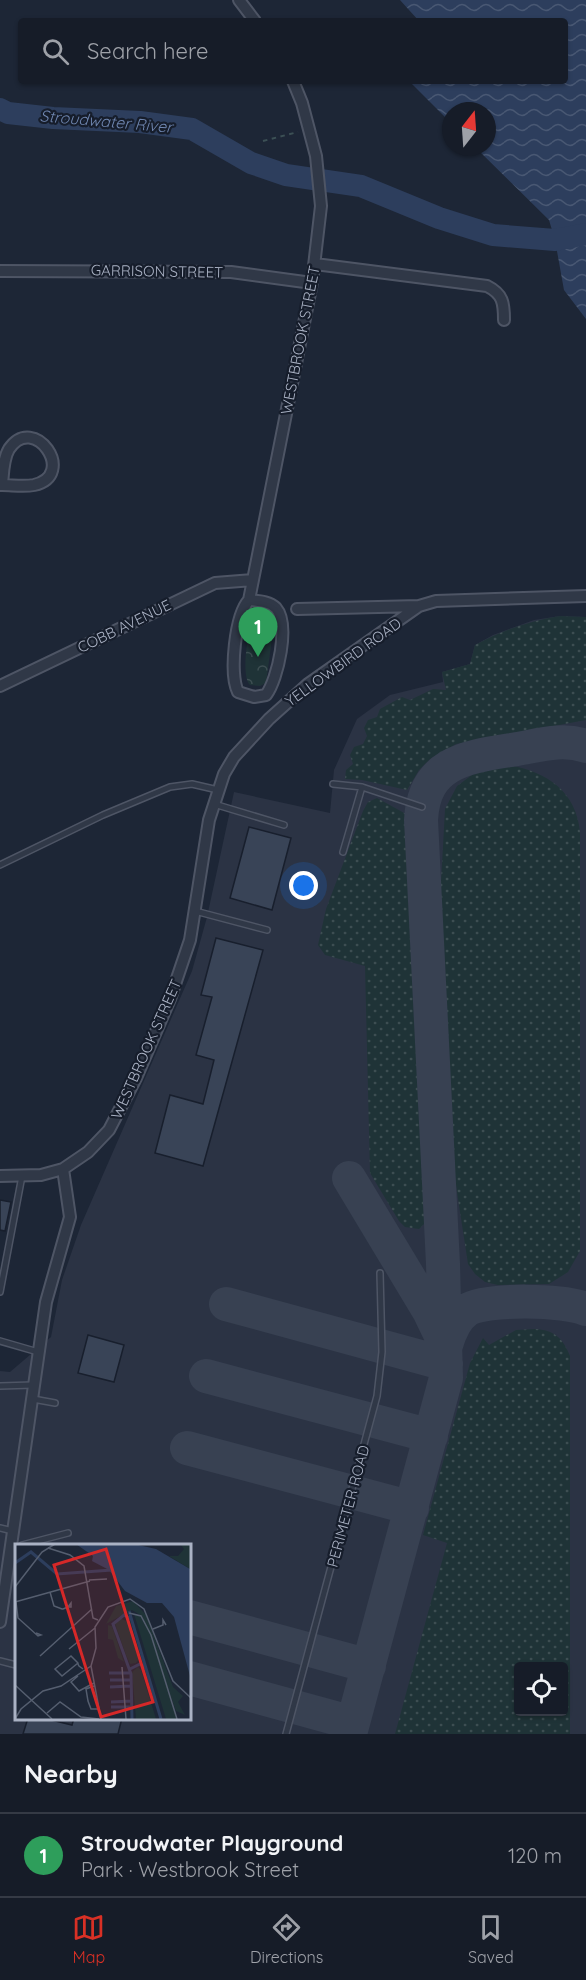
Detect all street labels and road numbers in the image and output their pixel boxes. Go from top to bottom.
street label: GARRISON STREET [91,260,223,282]
street label: WESTBROOK STREET [276,264,324,416]
street label: COBB AVENUE [74,595,174,657]
street label: YELLOWBIRD ROAD [281,613,405,710]
street label: WESTBROOK STREET [107,976,185,1122]
street label: PERIMETER ROAD [323,1443,374,1569]

